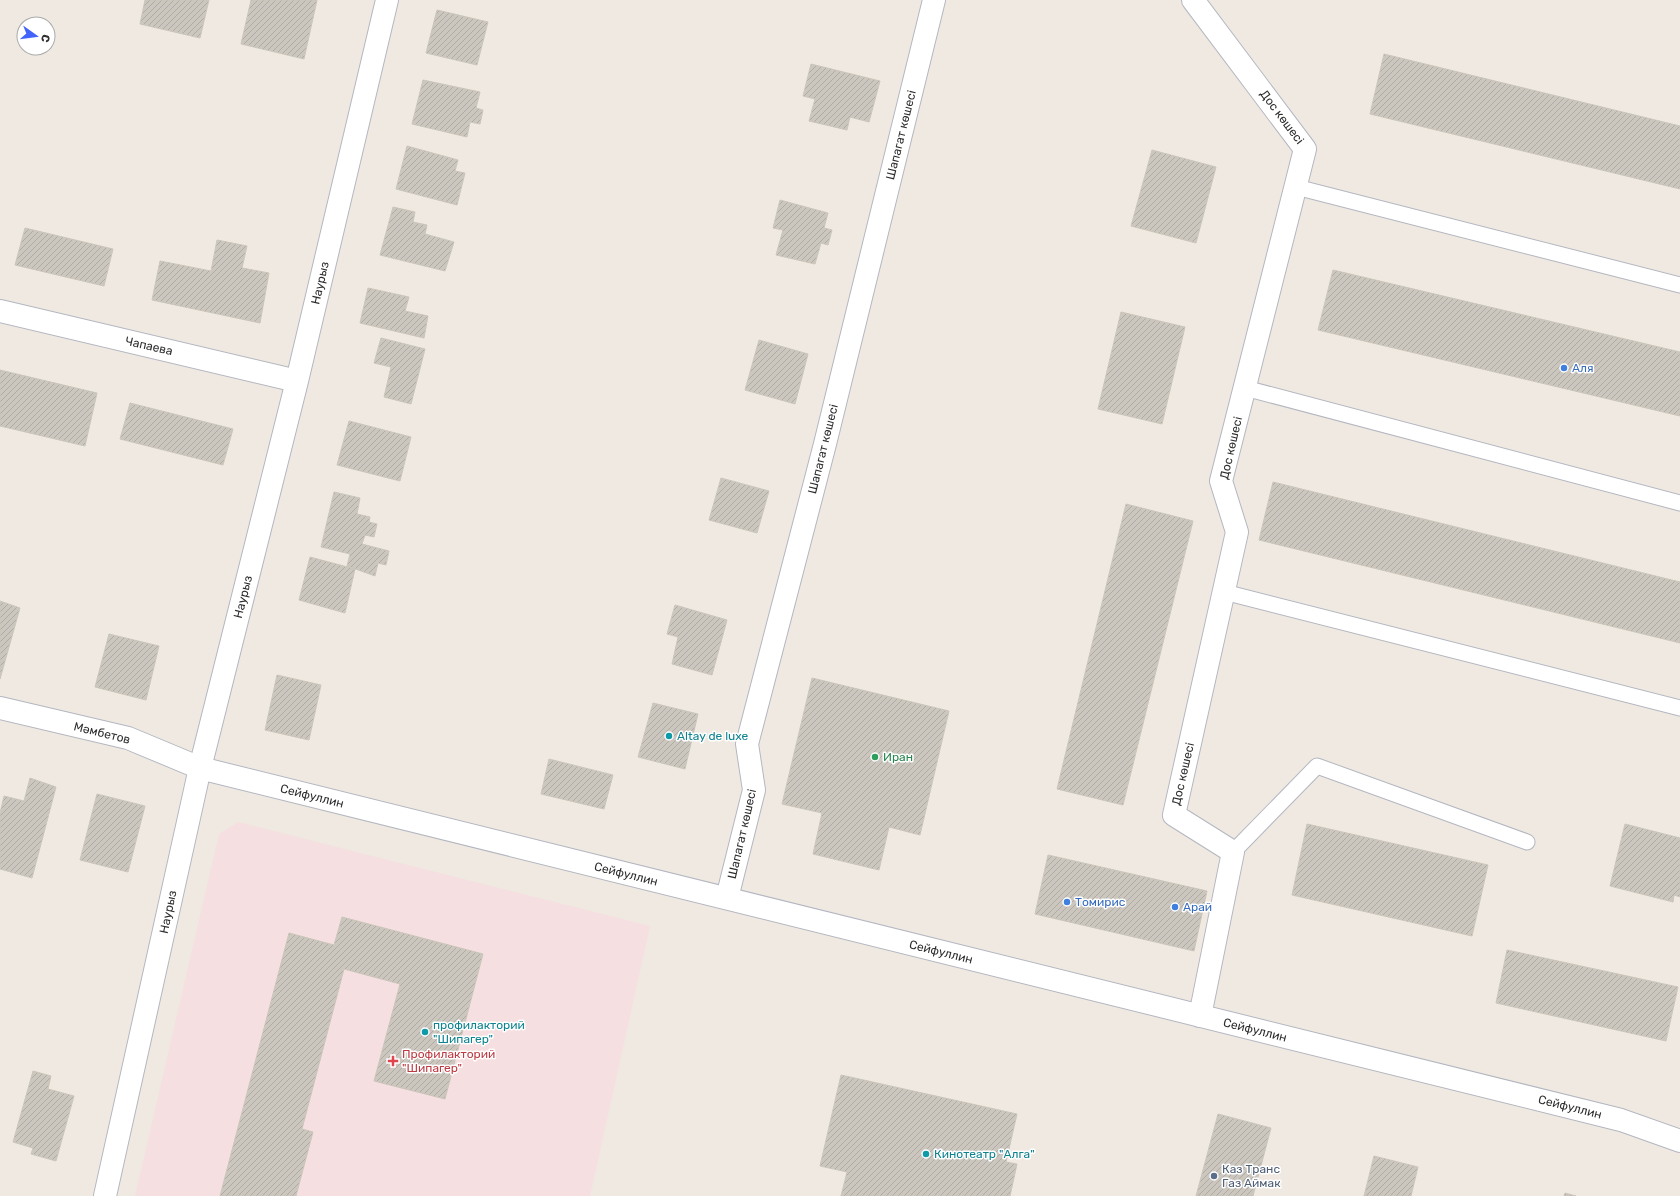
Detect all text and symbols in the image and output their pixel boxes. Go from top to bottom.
north arrow [16,16,56,56]
text: С [38,33,52,44]
street label: Дос көшесі [1257,87,1307,147]
street label: Шапагат көшесі [883,89,919,181]
street label: Наурыз [308,260,332,306]
street label: Чапаева [124,334,174,358]
place label: Аля [1572,361,1594,375]
marker: Аля [1559,363,1569,373]
street label: Шапагат көшесі [805,403,841,495]
street label: Дос көшесі [1217,415,1245,481]
street label: Наурыз [231,574,255,620]
street label: Мәмбетов [72,719,132,747]
place label: Altay de luxe [677,729,749,743]
marker: Altay de luxe [664,731,674,741]
street label: Дос көшесі [1169,741,1197,807]
place label: Иран [883,750,913,764]
marker: Иран [870,752,880,762]
street label: Сейфуллин [279,781,345,811]
street label: Шапагат көшесі [725,788,759,880]
street label: Сейфуллин [593,859,659,889]
street label: Наурыз [157,889,179,935]
place label: Томирис [1075,895,1126,909]
marker: Томирис [1062,897,1072,907]
place label: Арай [1183,900,1212,914]
marker: Арай [1170,902,1180,912]
street label: Сейфуллин [908,937,974,967]
street label: Сейфуллин [1222,1015,1288,1045]
place label: профилакторий "Шипагер" [433,1018,525,1046]
marker: профилакторий "Шипагер" [420,1027,430,1037]
place label: Профилакторий "Шипагер" [402,1047,495,1075]
marker: Профилакторий "Шипагер" [387,1055,399,1067]
street label: Сейфуллин [1537,1092,1603,1122]
place label: Кинотеатр "Алга" [934,1147,1035,1161]
marker: Кинотеатр "Алга" [921,1149,931,1159]
place label: Каз Транс Газ Аймак [1222,1162,1281,1190]
marker: Каз Транс Газ Аймак [1209,1171,1219,1181]

